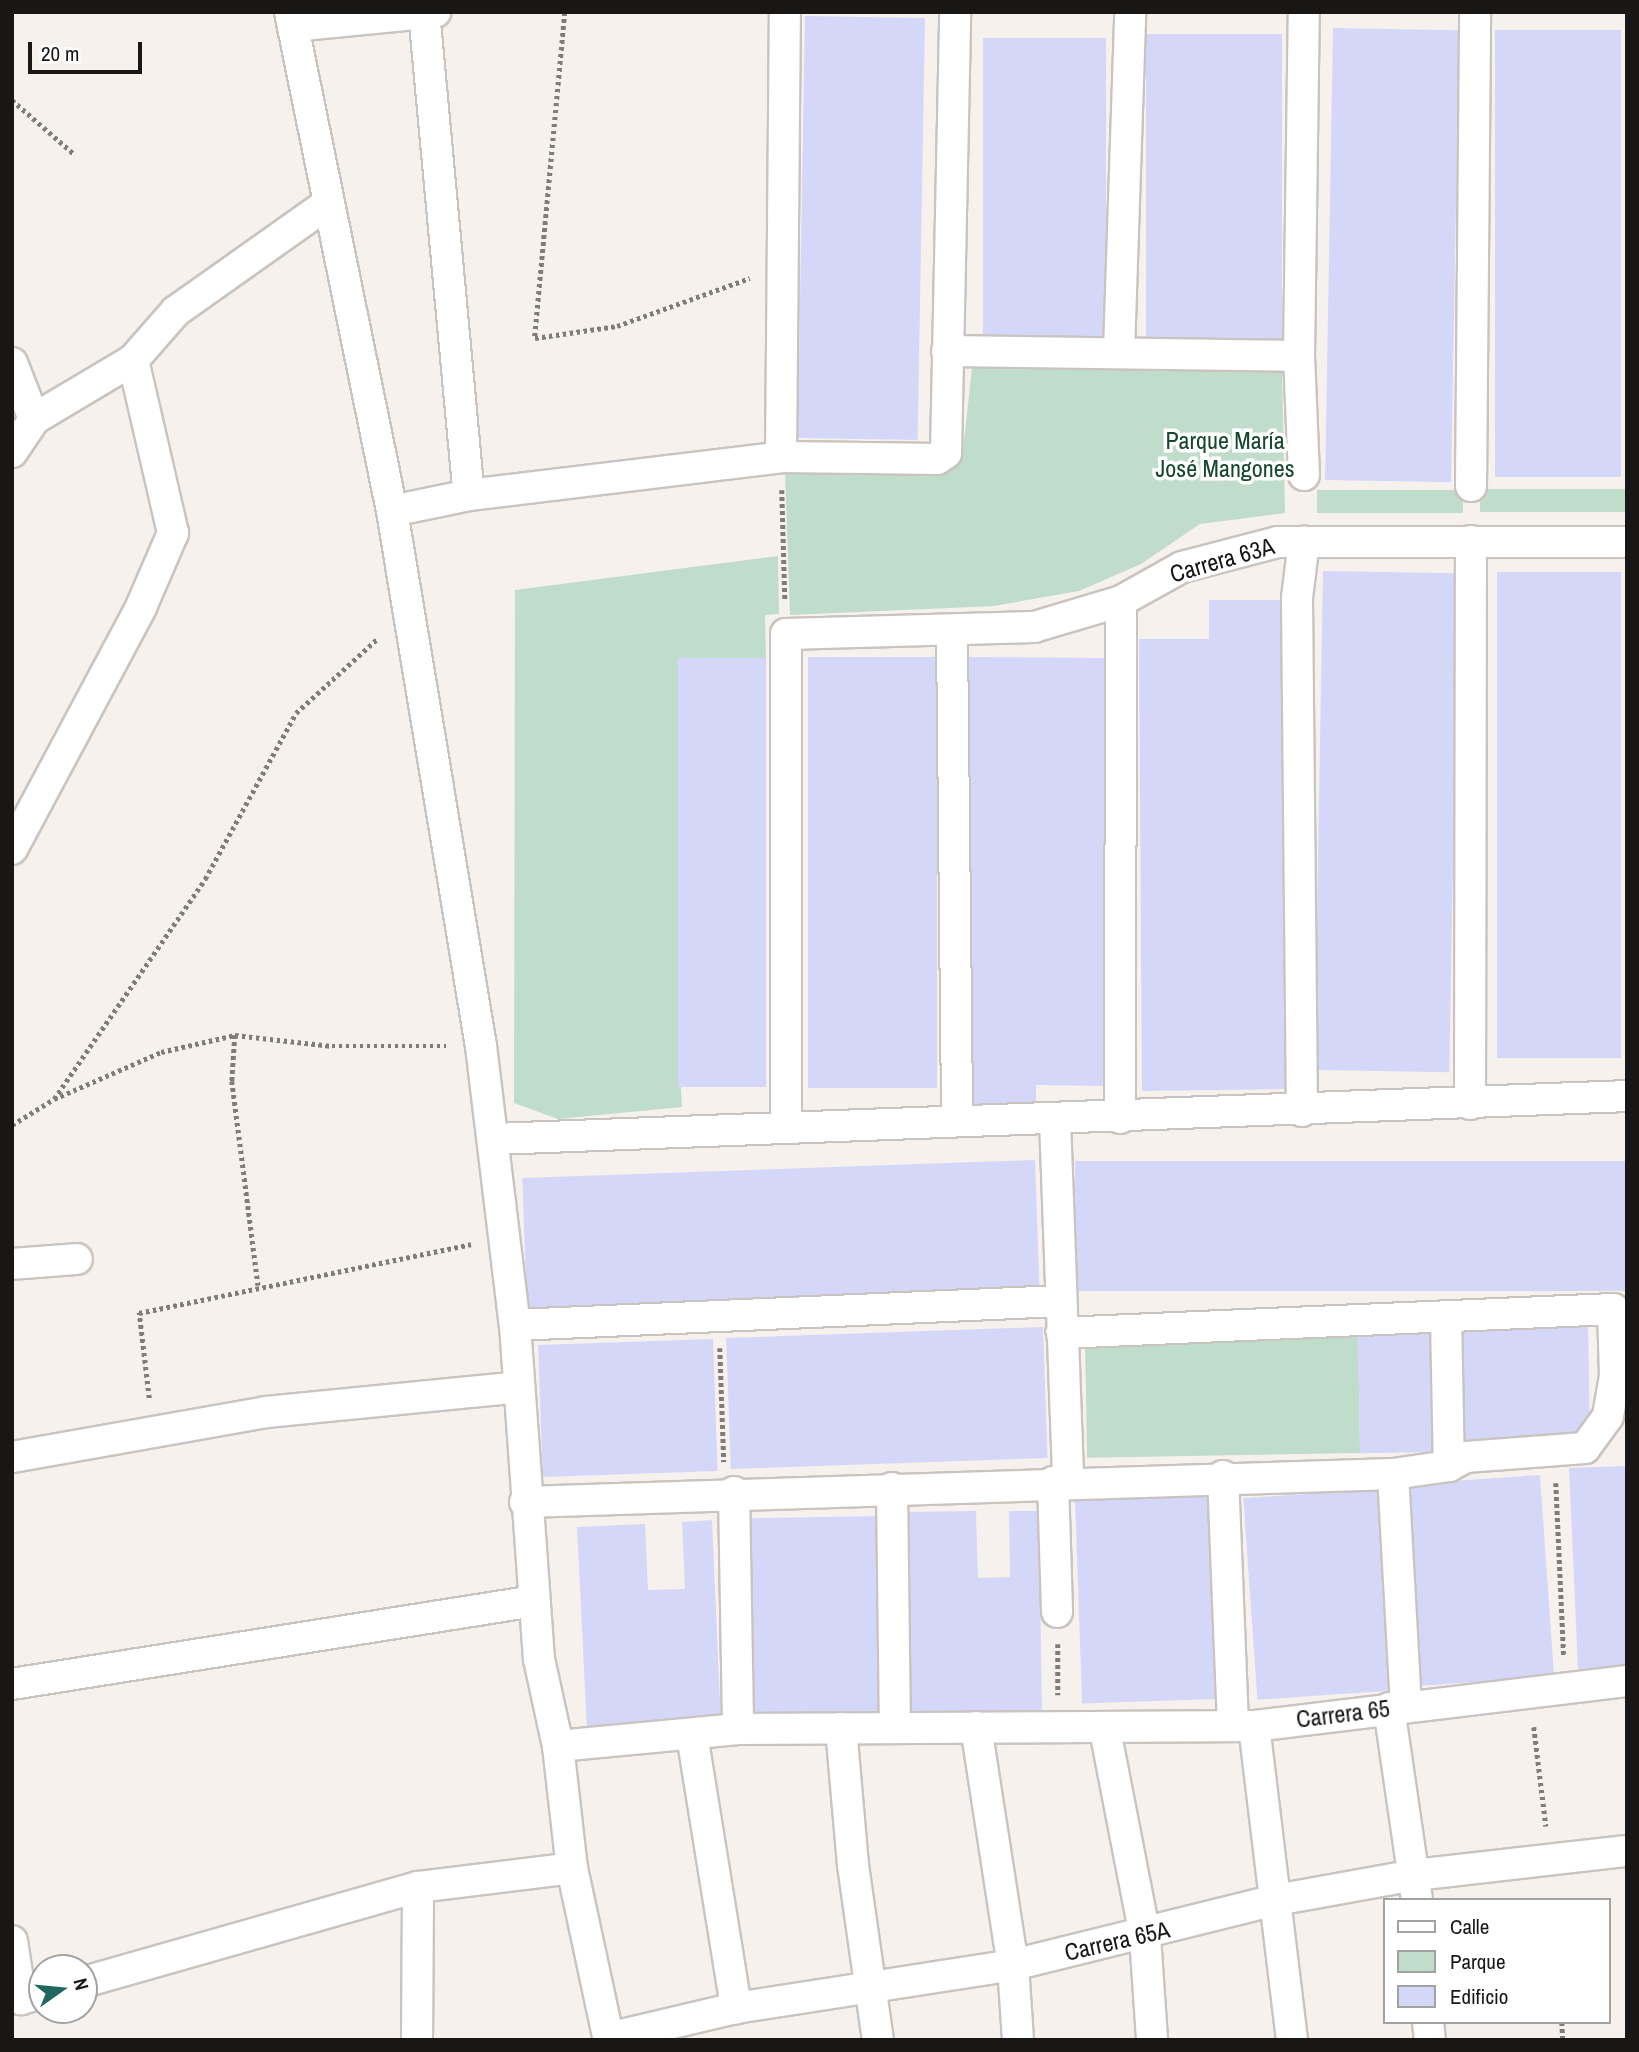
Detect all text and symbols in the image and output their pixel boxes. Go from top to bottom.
scale bar [32,28,145,72]
text: 20 m [41,39,79,68]
park label: Parque María José Mangones [1156,427,1294,483]
street label: Carrera 63A [1167,531,1277,589]
street label: Carrera 65 [1295,1694,1391,1734]
legend [1384,1898,1611,2024]
text: Calle [1450,1912,1489,1941]
street label: Carrera 65A [1062,1915,1172,1967]
text: Parque [1450,1947,1506,1976]
north arrow [28,1954,98,2024]
text: N [67,1975,95,1993]
text: Edificio [1450,1982,1508,2011]

